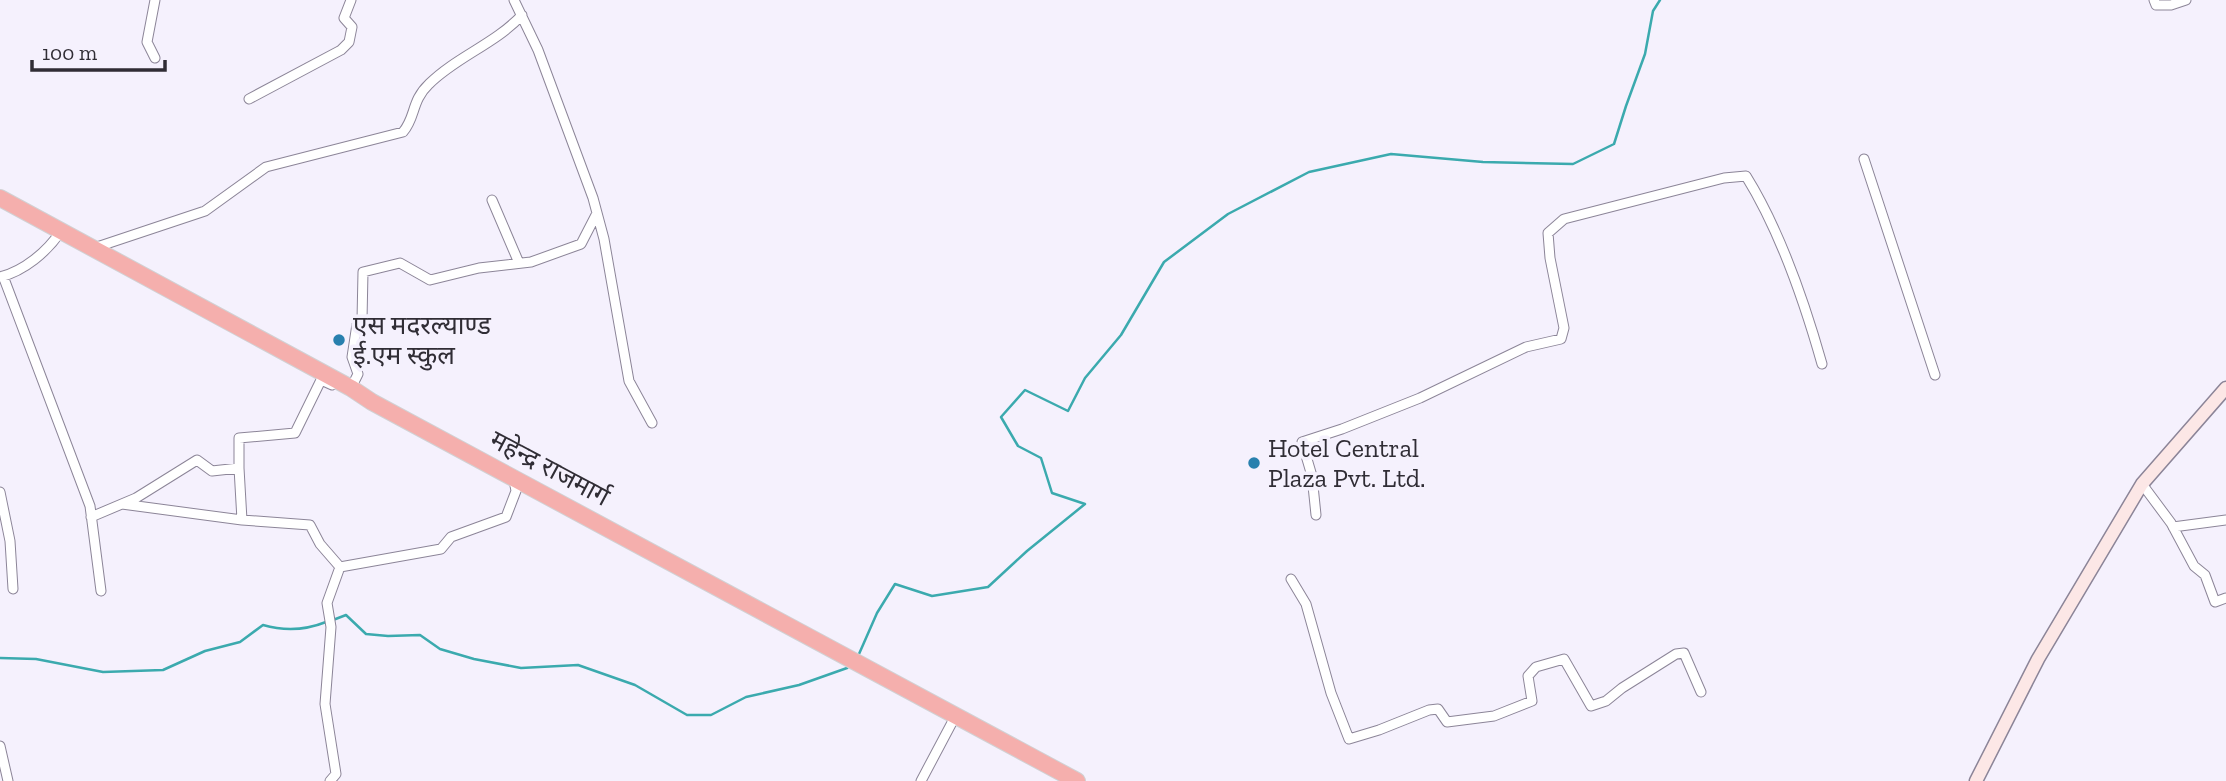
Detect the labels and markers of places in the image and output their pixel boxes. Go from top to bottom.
place label: एस मदरल्याण्ड ई.एम स्कुल [353,309,492,371]
marker: एस मदरल्याण्ड ई.एम स्कुल [331,332,347,348]
place label: Hotel Central Plaza Pvt. Ltd. [1268,432,1426,494]
marker: Hotel Central Plaza Pvt. Ltd. [1246,455,1262,471]

